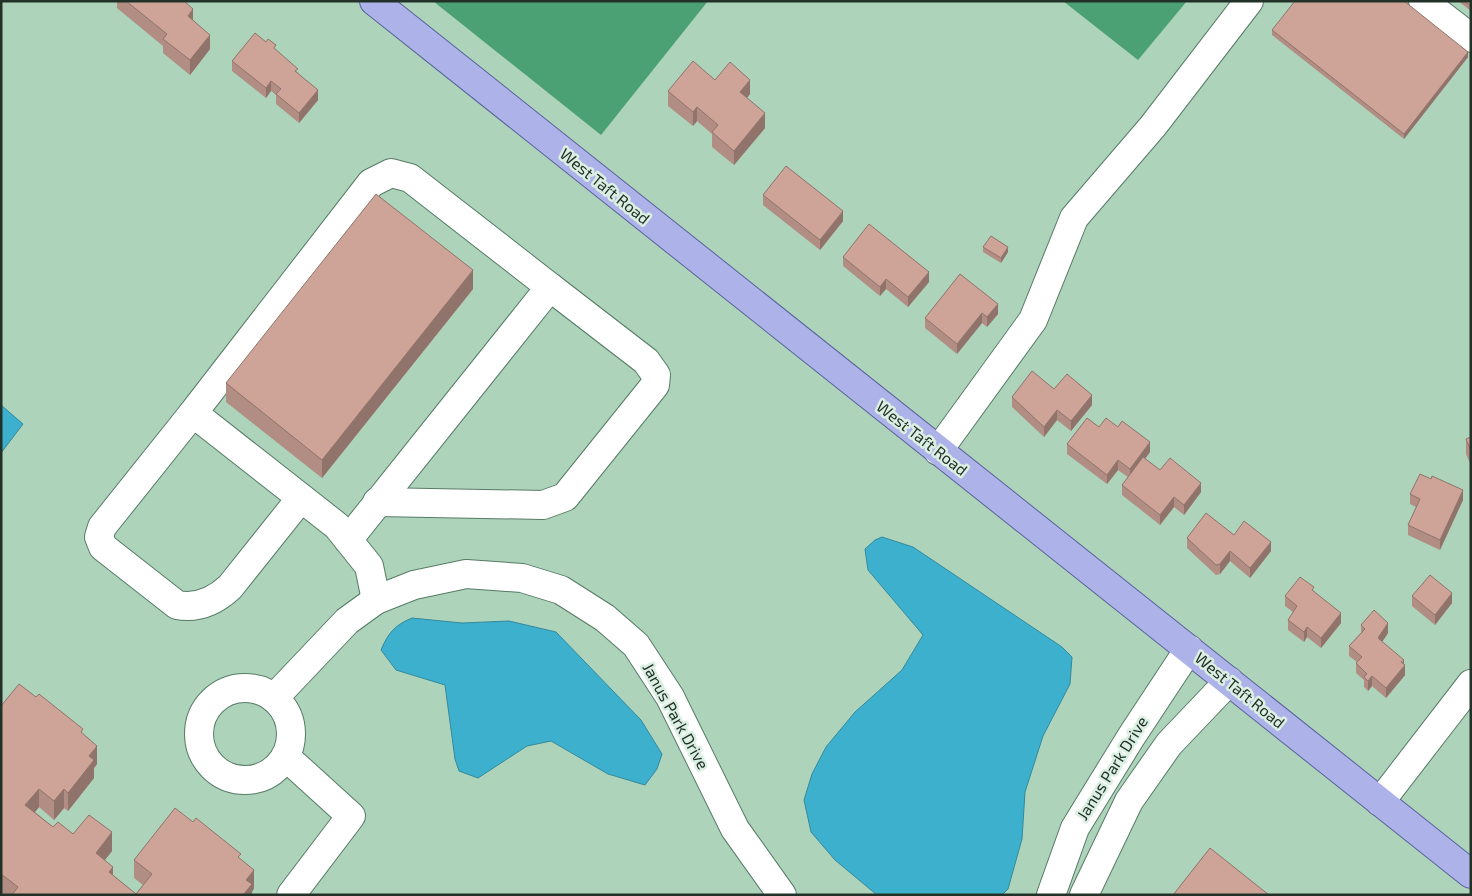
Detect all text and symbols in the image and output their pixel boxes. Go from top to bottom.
street label: West Taft Road [557,144,654,228]
street label: West Taft Road [873,396,972,479]
street label: West Taft Road [1192,648,1289,732]
street label: Janus Park Drive [639,659,713,772]
street label: Janus Park Drive [1072,712,1151,823]

